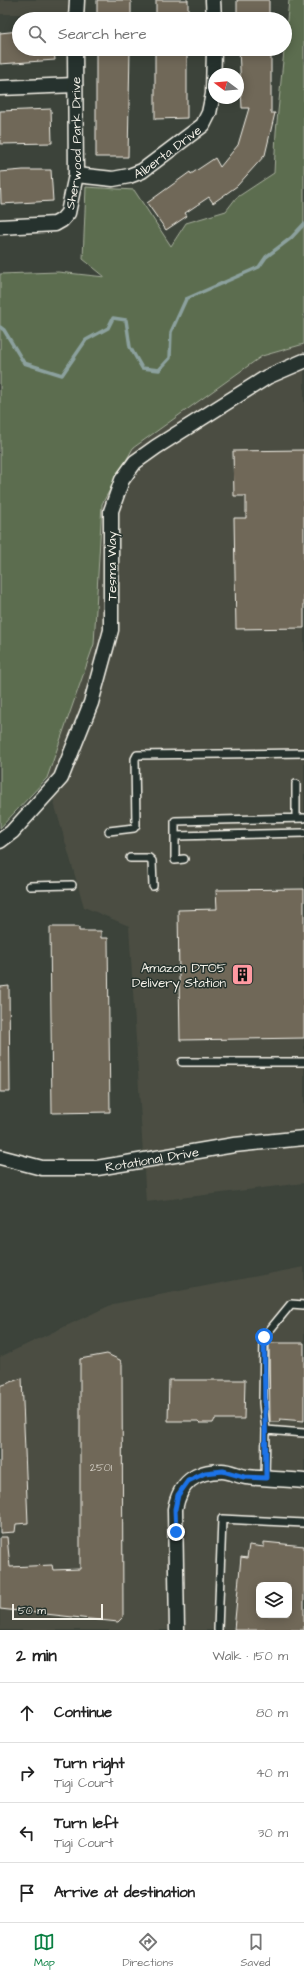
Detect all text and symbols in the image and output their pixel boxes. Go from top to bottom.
search box [12,12,292,56]
icon: search [26,23,48,45]
text: Search here [58,24,147,45]
north arrow [208,68,244,104]
street label: Sherwood Park Drive [61,77,87,211]
street label: Alberta Drive [131,121,205,183]
street label: Tesma Way [103,531,122,601]
place label: Amazon DTO5 Delivery Station [132,959,226,993]
building icon: Amazon DTO5 Delivery Station [229,961,255,987]
street label: Rotational Drive [104,1143,200,1177]
route start [255,1328,273,1346]
house number: 2501 [90,1460,113,1475]
route end [167,1523,185,1541]
map controls [256,1582,292,1618]
button: layers [256,1582,292,1618]
scale bar [12,1602,103,1621]
text: 50 m [18,1603,46,1618]
text: 2 min [16,1644,57,1668]
text: Walk · 150 m [213,1647,288,1665]
icon: ahead [16,1702,38,1724]
text: Continue [54,1702,112,1723]
text: 80 m [256,1704,288,1722]
text: Turn right [54,1753,125,1774]
icon: right [16,1762,38,1784]
text: 40 m [256,1764,288,1782]
text: Tigi Court [54,1774,114,1792]
text: Turn left [54,1813,118,1834]
icon: left [16,1822,38,1844]
text: 30 m [258,1824,288,1842]
text: Tigi Court [54,1834,114,1852]
icon: arrive [16,1882,38,1904]
text: Arrive at destination [54,1882,195,1903]
tab: Map [33,1931,55,1970]
tab: Directions [122,1931,174,1970]
tab: Saved [241,1931,271,1970]

